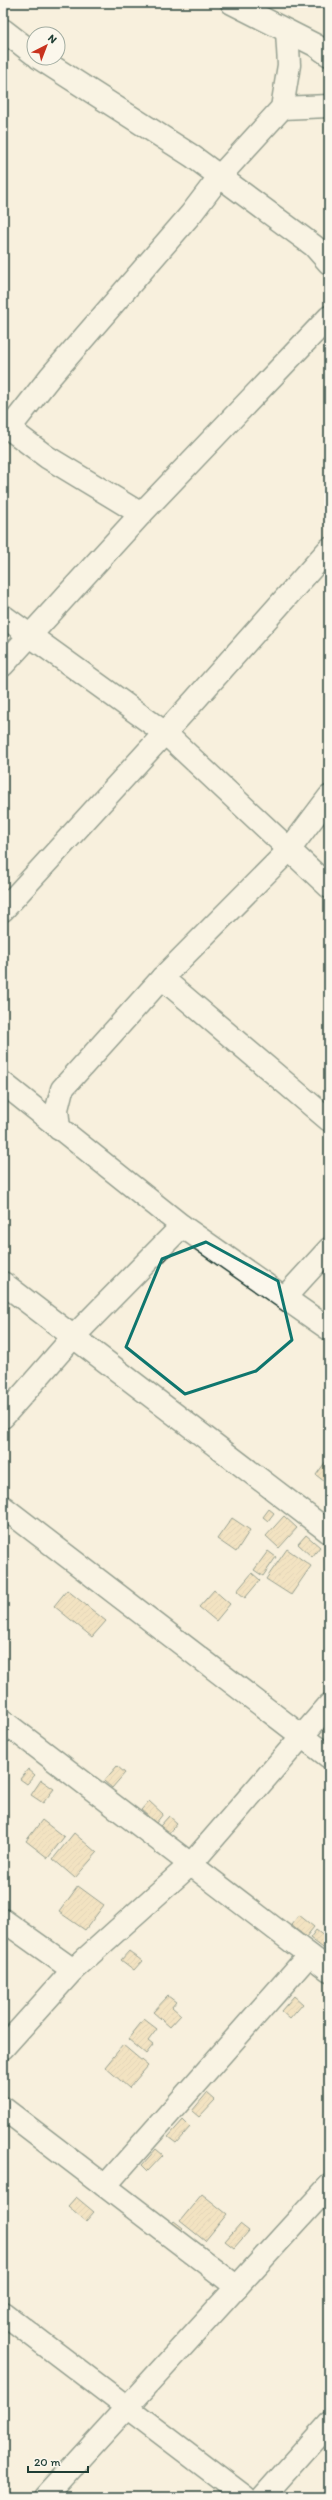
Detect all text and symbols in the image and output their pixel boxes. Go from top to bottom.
north arrow [26,26,66,66]
text: N [45,32,59,46]
scale bar [28,2448,88,2474]
text: 20 m [34,2455,61,2469]

